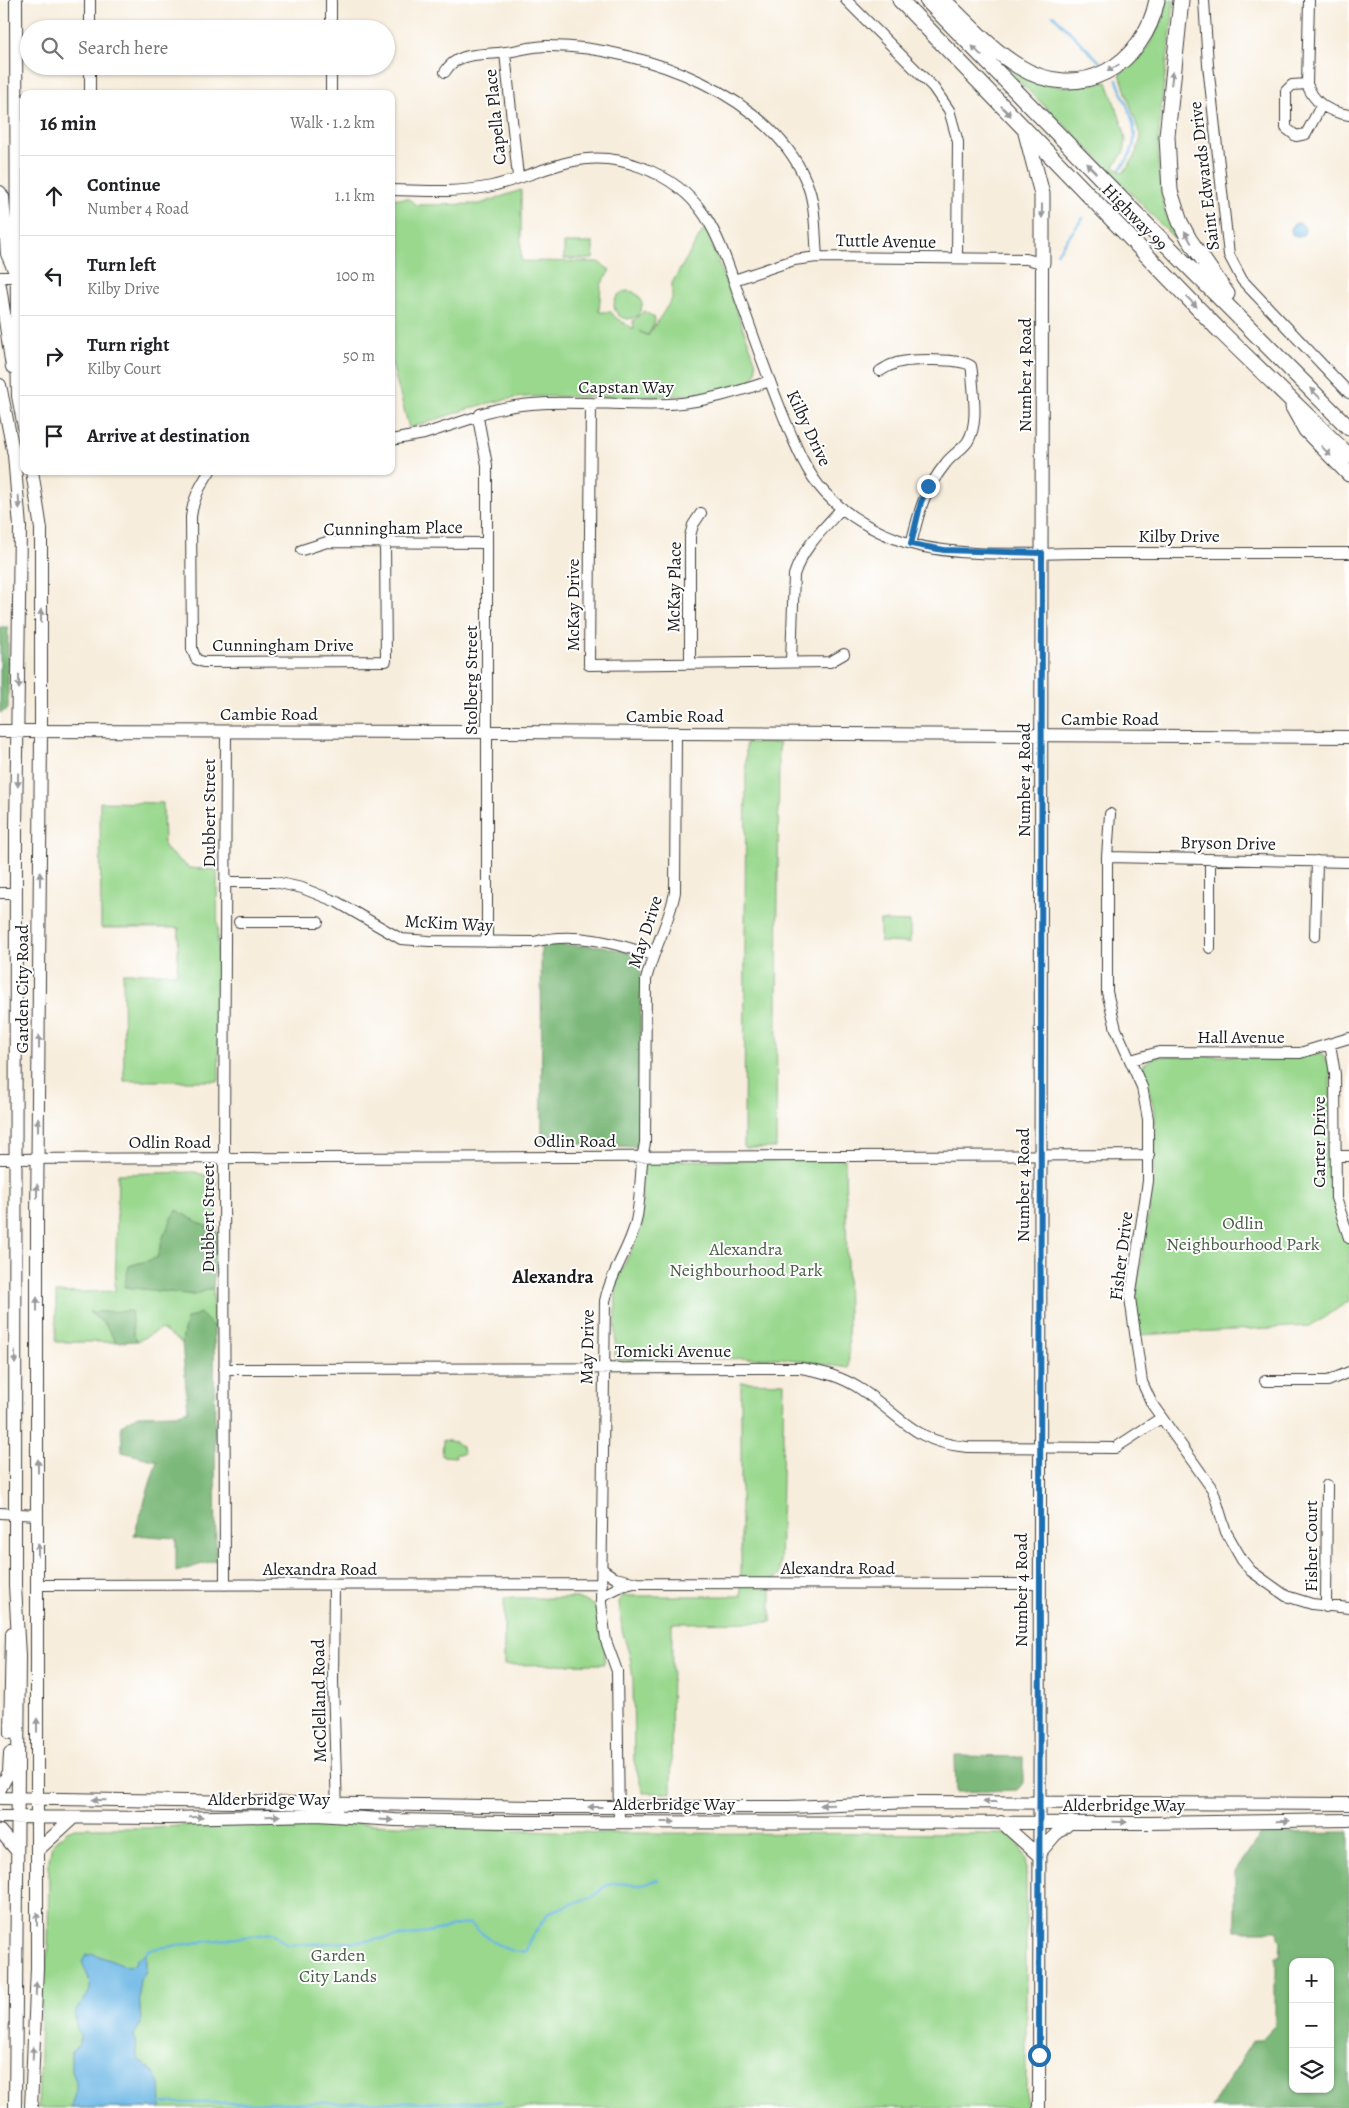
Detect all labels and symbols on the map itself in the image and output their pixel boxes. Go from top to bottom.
one-way arrow [971,45,983,57]
one-way arrow [1106,64,1121,72]
street label: Capella Place [478,68,512,166]
one-way arrow [1168,70,1176,86]
street label: Saint Edwards Drive [1183,100,1225,252]
one-way arrow [1000,104,1012,116]
one-way arrow [1085,162,1097,174]
street label: Highway 99 [1097,178,1173,256]
one-way arrow [1038,203,1046,219]
street label: Tuttle Avenue [836,228,936,254]
one-way arrow [1184,229,1192,244]
one-way arrow [1186,296,1198,308]
street label: Number 4 Road [1013,317,1037,432]
street label: Capstan Way [578,375,675,399]
street label: Kilby Drive [781,386,837,470]
one-way arrow [1309,387,1321,399]
one-way arrow [1320,444,1332,456]
route end [917,475,940,498]
one-way arrow [15,494,23,510]
street label: Cunningham Place [323,515,463,541]
street label: Kilby Drive [1138,524,1220,548]
street label: McKay Place [661,541,687,633]
street label: McKay Drive [561,558,585,652]
one-way arrow [37,607,45,623]
street label: Stolberg Street [459,625,483,735]
street label: Cunningham Drive [212,633,354,657]
one-way arrow [15,675,23,691]
street label: Cambie Road [220,702,318,726]
street label: Cambie Road [626,704,724,728]
street label: Cambie Road [1061,707,1159,731]
street label: Number 4 Road [1012,722,1036,837]
street label: Dubbert Street [197,758,221,868]
one-way arrow [13,773,21,789]
street label: Bryson Drive [1180,830,1276,856]
one-way arrow [36,871,44,887]
street label: May Drive [622,893,668,971]
street label: McKim Way [404,909,495,937]
street label: Garden City Road [10,924,34,1054]
street label: Hall Avenue [1197,1025,1285,1049]
one-way arrow [35,1034,43,1050]
street label: Carter Drive [1307,1096,1331,1188]
one-way arrow [34,1116,42,1132]
street label: Number 4 Road [1011,1127,1035,1242]
street label: Odlin Road [534,1129,617,1153]
street label: Odlin Road [129,1130,212,1154]
street label: Dubbert Street [196,1163,220,1273]
one-way arrow [33,1183,41,1199]
street label: Fisher Drive [1104,1210,1138,1302]
park label: Odlin Neighbourhood Park [1166,1211,1320,1256]
park label: Alexandra Neighbourhood Park [669,1237,823,1282]
district label: Alexandra [511,1264,594,1290]
one-way arrow [33,1295,41,1311]
street label: May Drive [574,1309,600,1385]
street label: Tomicki Avenue [615,1339,731,1363]
one-way arrow [11,1349,19,1365]
one-way arrow [34,1458,42,1474]
street label: Fisher Court [1299,1500,1323,1592]
street label: Number 4 Road [1009,1532,1033,1647]
one-way arrow [34,1542,42,1558]
street label: Alexandra Road [780,1556,896,1580]
street label: Alexandra Road [262,1557,378,1581]
street label: McClelland Road [306,1638,332,1763]
one-way arrow [34,1716,42,1732]
street label: Alderbridge Way [207,1787,331,1811]
street label: Alderbridge Way [612,1792,736,1816]
street label: Alderbridge Way [1062,1793,1186,1817]
one-way arrow [91,1796,107,1804]
one-way arrow [981,1798,997,1806]
one-way arrow [819,1802,835,1810]
one-way arrow [586,1803,602,1811]
one-way arrow [265,1812,281,1820]
one-way arrow [188,1813,204,1821]
one-way arrow [379,1816,395,1824]
one-way arrow [1275,1816,1291,1824]
one-way arrow [660,1818,676,1826]
one-way arrow [1112,1819,1128,1827]
one-way arrow [33,1911,41,1927]
park label: Garden City Lands [299,1943,377,1988]
one-way arrow [32,1981,40,1997]
one-way arrow [30,2044,38,2060]
route start [1028,2044,1051,2067]

